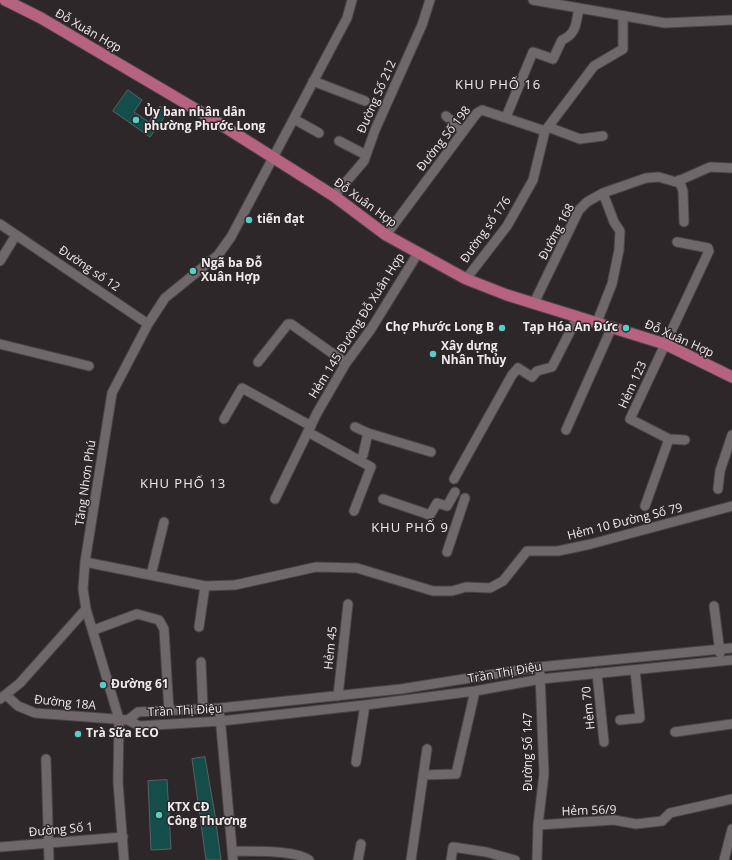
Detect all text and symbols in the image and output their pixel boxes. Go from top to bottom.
street label: Đỗ Xuân Hợp [52,6,124,56]
street label: Đường Số 212 [354,58,400,136]
district label: KHU PHỐ 16 [455,77,541,93]
street label: Đường Số 198 [414,104,474,174]
place label: Ủy ban nhân dân phường Phước Long [144,106,265,134]
marker: Ủy ban nhân dân phường Phước Long [131,115,141,125]
street label: Đỗ Xuân Hợp [331,175,399,231]
street label: Đường số 176 [458,194,514,266]
street label: Đường 168 [536,201,578,263]
place label: tiến đạt [257,213,304,227]
marker: tiến đạt [244,215,254,225]
street label: Đường số 12 [56,243,122,295]
street label: Hẻm 145 Đường Đỗ Xuân Hợp [306,251,408,401]
place label: Ngã ba Đỗ Xuân Hợp [201,257,262,285]
marker: Ngã ba Đỗ Xuân Hợp [188,266,198,276]
street label: Đỗ Xuân Hợp [642,317,716,361]
place label: Chợ Phước Long B [385,321,494,335]
place label: Tạp Hóa An Đức [523,321,618,335]
marker: Chợ Phước Long B [497,323,507,333]
marker: Tạp Hóa An Đức [621,323,631,333]
place label: Xây dựng Nhân Thủy [441,340,506,368]
marker: Xây dựng Nhân Thủy [428,349,438,359]
street label: Hẻm 123 [616,359,650,411]
street label: Tăng Nhơn Phú [73,439,99,527]
district label: KHU PHỐ 13 [140,476,226,492]
street label: Hẻm 10 Đường Số 79 [566,501,684,543]
district label: KHU PHỐ 9 [371,520,449,536]
street label: Hẻm 45 [322,626,340,670]
street label: Trần Thị Điệu [467,659,543,687]
place label: Đường 61 [111,678,169,692]
marker: Đường 61 [98,680,108,690]
street label: Hẻm 70 [580,686,598,730]
street label: Đường 18A [33,693,97,713]
street label: Trần Thị Điệu [147,702,223,720]
street label: Đường Số 147 [522,713,536,791]
place label: Trà Sữa ECO [86,727,159,741]
marker: Trà Sữa ECO [73,729,83,739]
place label: KTX CĐ Công Thương [167,801,247,829]
street label: Hẻm 56/9 [561,803,617,819]
marker: KTX CĐ Công Thương [154,810,164,820]
street label: Đường Số 1 [28,820,94,840]

